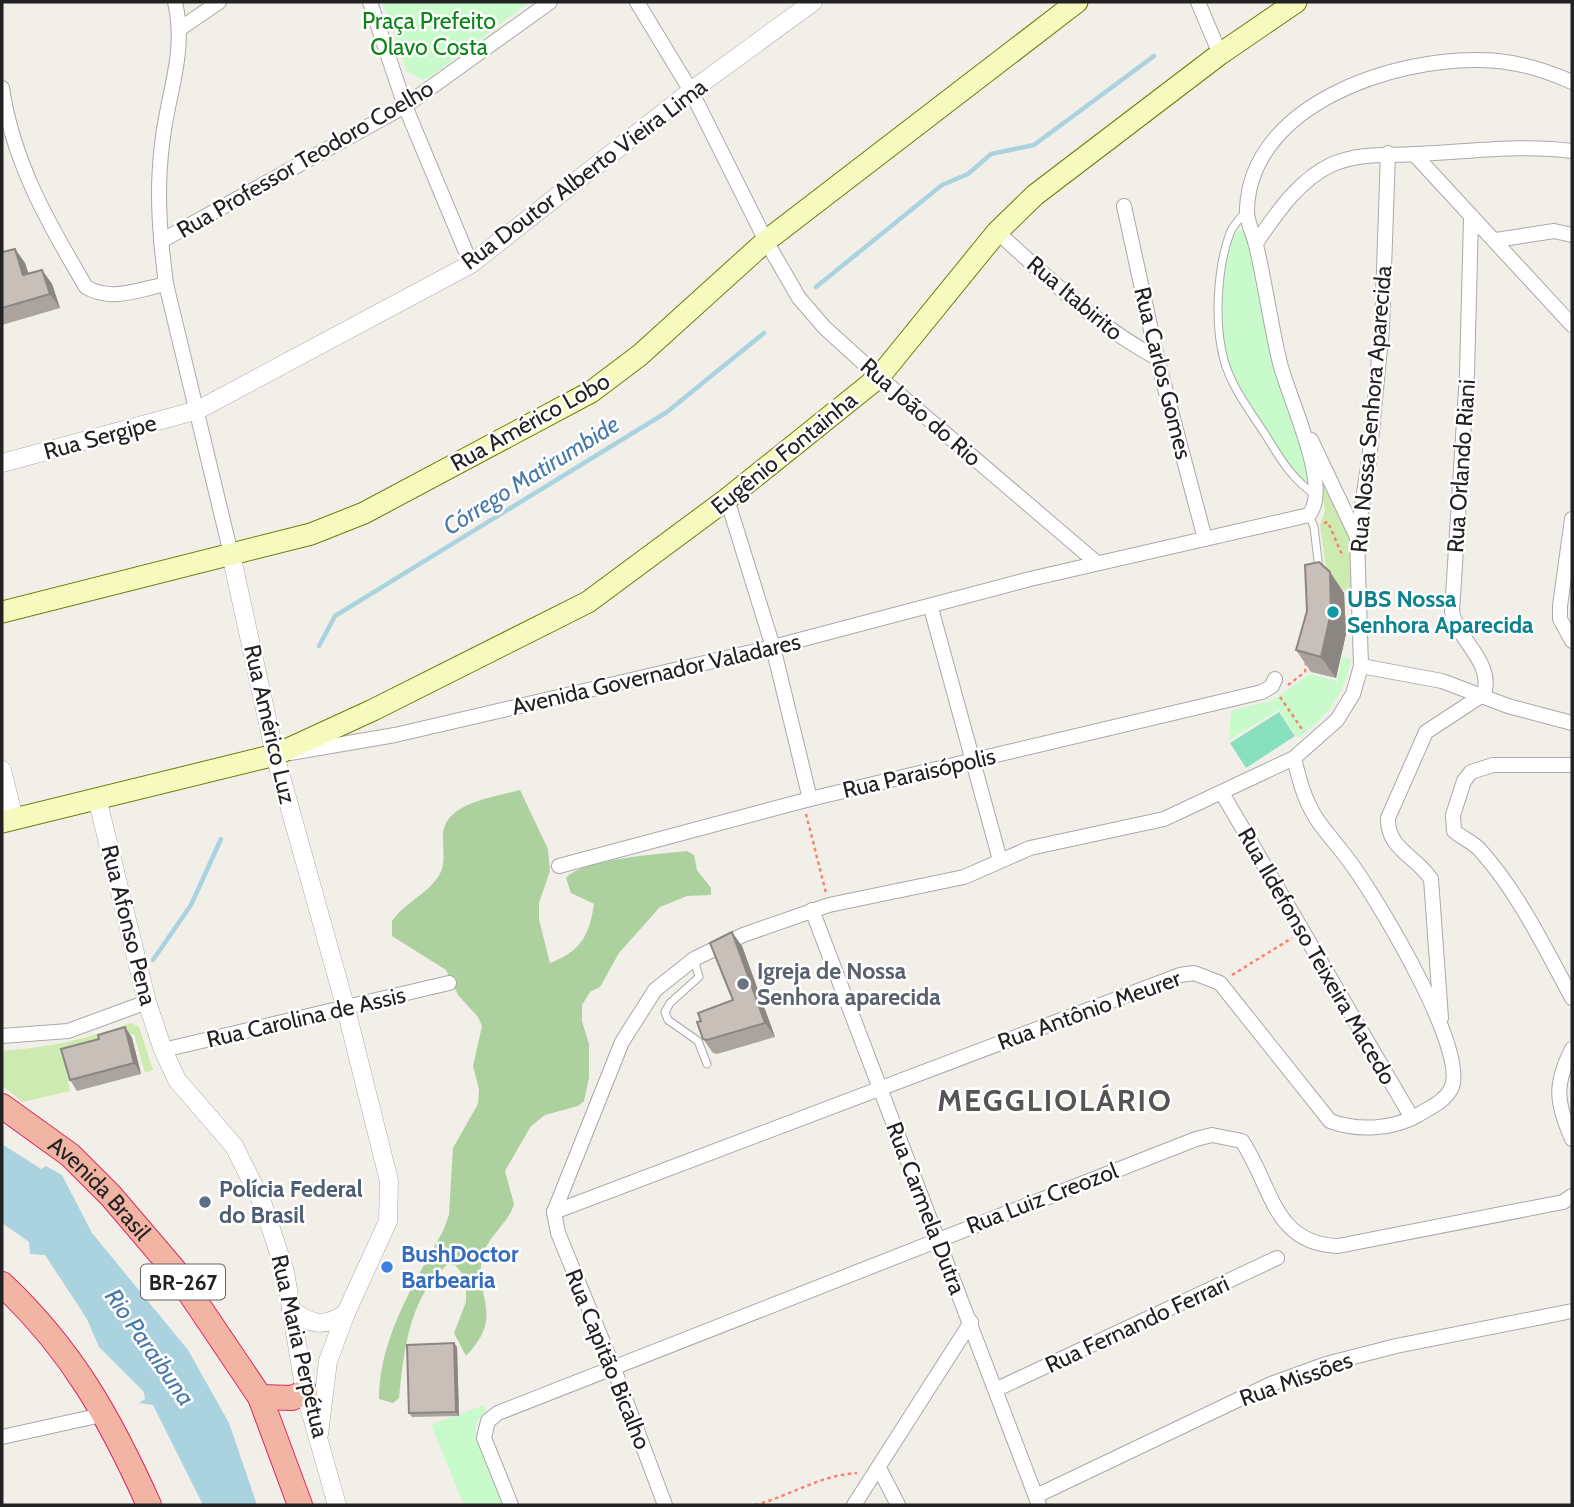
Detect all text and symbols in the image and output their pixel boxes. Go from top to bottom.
park label: Praça Prefeito Olavo Costa [362,7,496,61]
street label: Rua Doutor Alberto Vieira Lima [456,73,712,275]
street label: Rua Professor Teodoro Coelho [172,74,438,244]
street label: Rua Itabirito [1021,250,1129,346]
street label: Rua Nossa Senhora Aparecida [1345,264,1397,554]
street label: Rua Carlos Gomes [1128,284,1198,462]
street label: Rua João do Rio [855,352,987,472]
street label: Rua Américo Lobo [446,367,614,477]
street label: Rua Orlando Riani [1441,378,1481,554]
street label: Eugênio Fontainha [705,386,863,520]
street label: Rua Sergipe [41,408,160,465]
water label: Córrego Matirumbide [438,409,624,541]
place label: UBS Nossa Senhora Aparecida [1347,585,1534,639]
marker: UBS Nossa Senhora Aparecida [1325,604,1341,620]
street label: Avenida Governador Valadares [509,627,803,721]
street label: Rua Américo Luz [238,642,302,806]
street label: Rua Paraisópolis [840,742,998,804]
street label: Rua Ildefonso Teixeira Macedo [1232,822,1402,1090]
street label: Rua Afonso Pena [96,842,162,1008]
place label: Igreja de Nossa Senhora aparecida [757,957,941,1011]
street label: Rua Antônio Meurer [994,964,1185,1056]
marker: Igreja de Nossa Senhora aparecida [735,976,751,992]
street label: Rua Carolina de Assis [204,980,408,1054]
district label: MEGGLIOLÁRIO [937,1082,1173,1119]
street label: Rua Carmela Dutra [880,1118,972,1298]
street label: Avenida Brasil [43,1130,157,1246]
street label: Rua Luiz Creozol [962,1156,1122,1240]
place label: Polícia Federal do Brasil [219,1175,363,1229]
marker: Polícia Federal do Brasil [197,1194,213,1210]
place label: BushDoctor Barbearia [401,1240,519,1294]
street label: Rua Maria Perpétua [265,1252,335,1440]
marker: BushDoctor Barbearia [379,1259,395,1275]
road number: BR-267 [141,1264,225,1300]
street label: Rua Capitão Bicalho [559,1265,657,1453]
street label: Rua Fernando Ferrari [1041,1269,1233,1379]
water label: Rio Paraibuna [99,1283,201,1411]
street label: Rua Missões [1236,1346,1356,1412]

